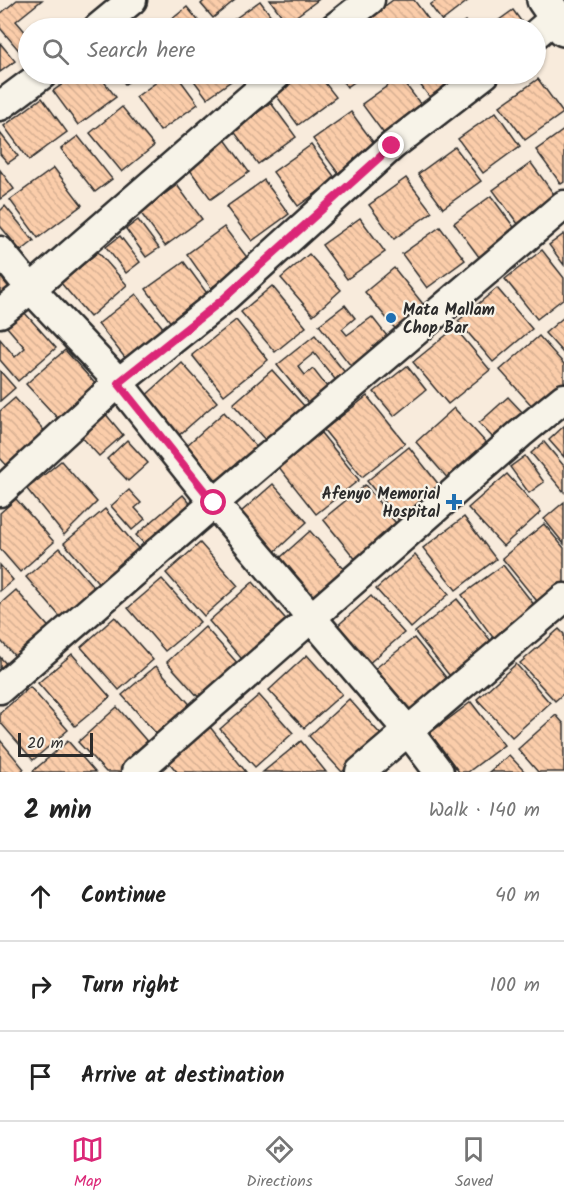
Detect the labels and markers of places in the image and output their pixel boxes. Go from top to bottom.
place label: Mata Mallam Chop Bar [403,298,495,341]
marker: Mata Mallam Chop Bar [384,311,398,325]
place label: Afenyo Memorial Hospital [322,482,441,525]
marker: Afenyo Memorial Hospital [445,493,463,511]

